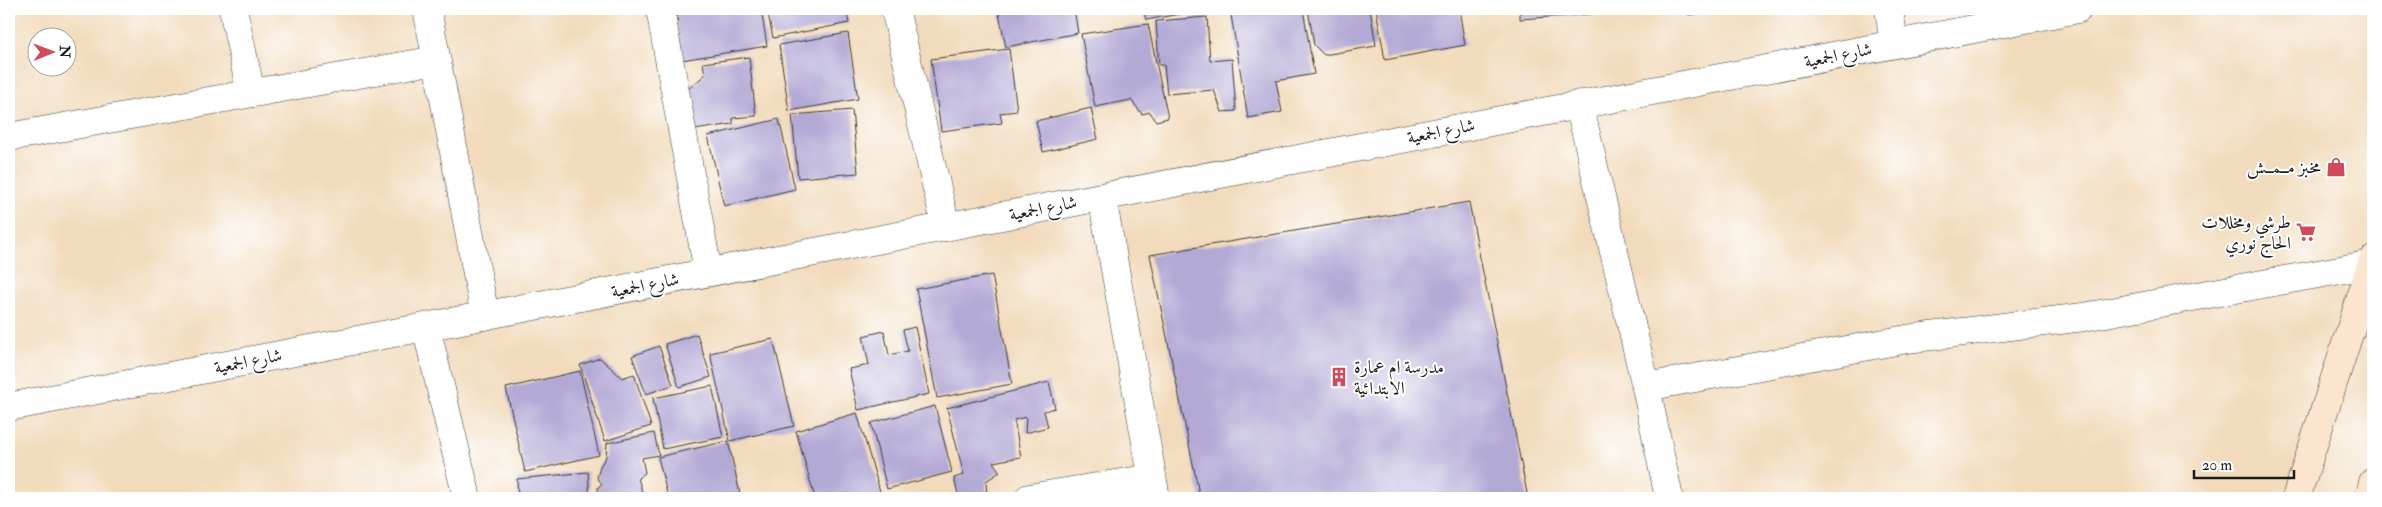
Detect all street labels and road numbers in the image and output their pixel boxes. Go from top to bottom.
street label: شارع الجمعية [1802,38,1874,76]
street label: شارع الجمعية [1405,114,1477,152]
street label: شارع الجمعية [1007,191,1079,229]
street label: شارع الجمعية [609,268,681,306]
street label: شارع الجمعية [212,344,284,382]

